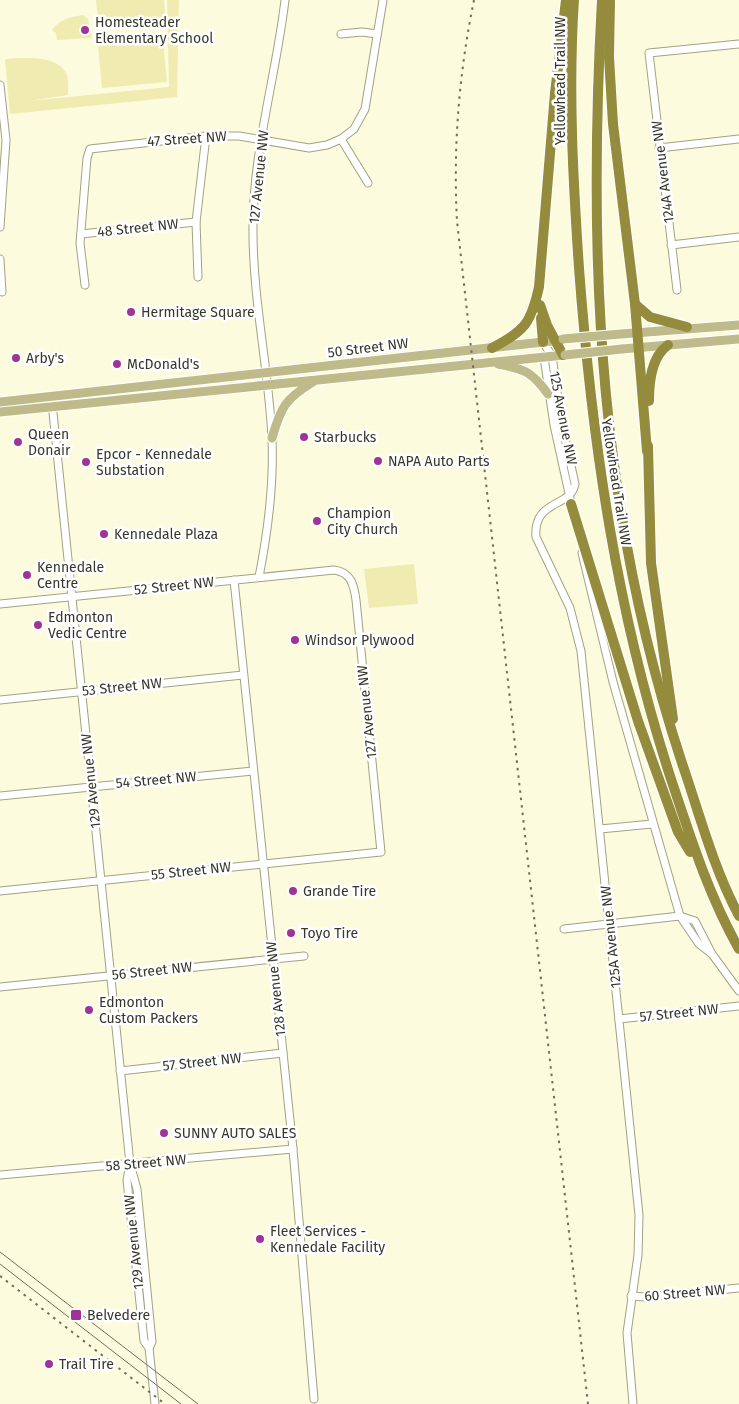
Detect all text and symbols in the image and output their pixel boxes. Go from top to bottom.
place label: Homesteader Elementary School [95,14,213,47]
street label: Yellowhead Trail NW [552,16,569,145]
marker: Homesteader Elementary School [79,24,91,36]
street label: 124A Avenue NW [648,119,678,224]
street label: 47 Street NW [147,128,228,150]
street label: 127 Avenue NW [246,129,272,225]
street label: 48 Street NW [96,215,180,241]
place label: Hermitage Square [141,304,255,321]
marker: Hermitage Square [125,306,137,318]
street label: 50 Street NW [327,335,410,361]
place label: Arby's [26,350,64,367]
marker: Arby's [10,352,22,364]
place label: McDonald's [127,356,200,373]
marker: McDonald's [111,358,123,370]
street label: 125 Avenue NW [546,370,580,467]
street label: Yellowhead Trail NW [598,417,635,547]
place label: Queen Donair [28,426,71,459]
place label: Starbucks [314,429,377,446]
marker: Starbucks [298,431,310,443]
marker: Queen Donair [12,436,24,448]
place label: Epcor - Kennedale Substation [96,446,212,479]
place label: NAPA Auto Parts [388,453,490,470]
marker: NAPA Auto Parts [372,455,384,467]
marker: Epcor - Kennedale Substation [80,456,92,468]
place label: Champion City Church [327,505,398,538]
marker: Champion City Church [311,515,323,527]
place label: Kennedale Plaza [114,526,218,543]
marker: Kennedale Plaza [98,528,110,540]
place label: Kennedale Centre [37,559,104,592]
marker: Kennedale Centre [21,569,33,581]
street label: 52 Street NW [133,573,215,599]
place label: Edmonton Vedic Centre [48,609,127,642]
marker: Edmonton Vedic Centre [32,619,44,631]
place label: Windsor Plywood [305,632,415,649]
marker: Windsor Plywood [289,634,301,646]
street label: 127 Avenue NW [354,664,380,760]
street label: 53 Street NW [81,674,163,700]
street label: 129 Avenue NW [78,732,104,829]
street label: 54 Street NW [115,768,198,792]
street label: 55 Street NW [150,858,232,884]
place label: Grande Tire [303,883,376,900]
street label: 125A Avenue NW [597,884,625,989]
marker: Grande Tire [287,885,299,897]
place label: Toyo Tire [301,925,358,942]
marker: Toyo Tire [285,927,297,939]
street label: 128 Avenue NW [262,940,289,1037]
street label: 56 Street NW [111,958,194,984]
place label: Edmonton Custom Packers [99,994,199,1027]
street label: 57 Street NW [639,1000,720,1026]
marker: Edmonton Custom Packers [83,1004,95,1016]
street label: 57 Street NW [162,1049,243,1075]
place label: SUNNY AUTO SALES [174,1125,297,1142]
marker: SUNNY AUTO SALES [158,1127,170,1139]
street label: 58 Street NW [105,1151,188,1175]
street label: 129 Avenue NW [121,1193,147,1290]
place label: Fleet Services - Kennedale Facility [270,1223,385,1256]
marker: Fleet Services - Kennedale Facility [254,1233,266,1245]
street label: 60 Street NW [644,1281,727,1305]
place label: Belvedere [87,1307,150,1324]
marker: Belvedere [69,1308,83,1322]
place label: Trail Tire [59,1356,114,1373]
marker: Trail Tire [43,1358,55,1370]

